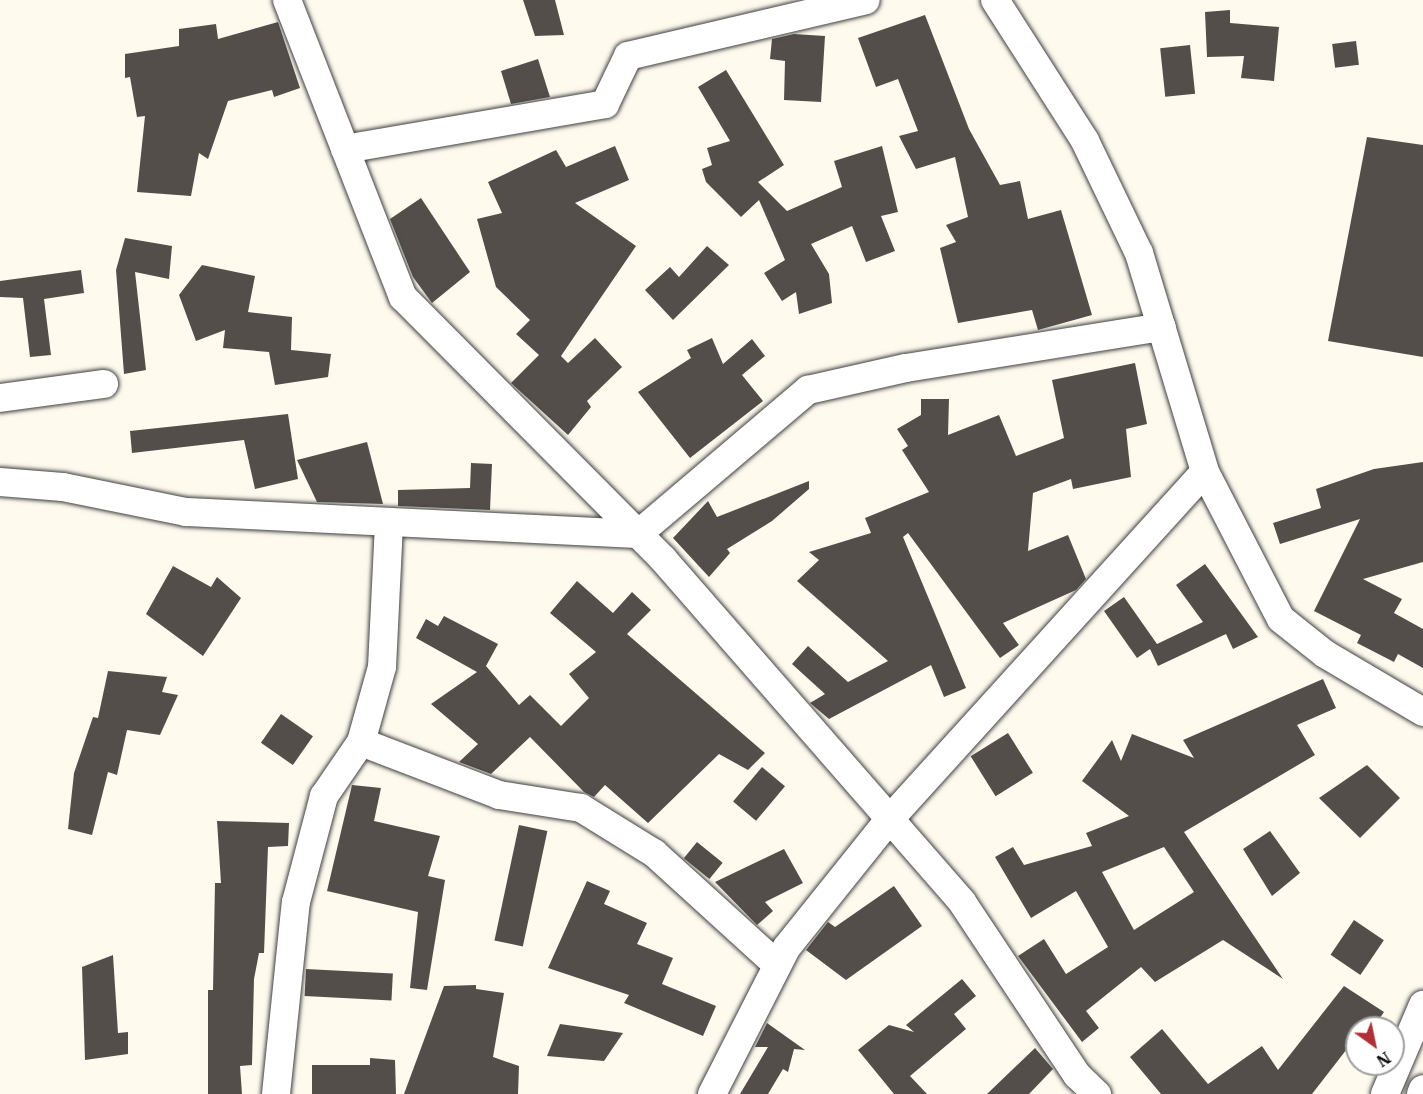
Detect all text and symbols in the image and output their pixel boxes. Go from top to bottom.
north arrow [1345,1016,1405,1076]
text: N [1373,1048,1394,1071]

